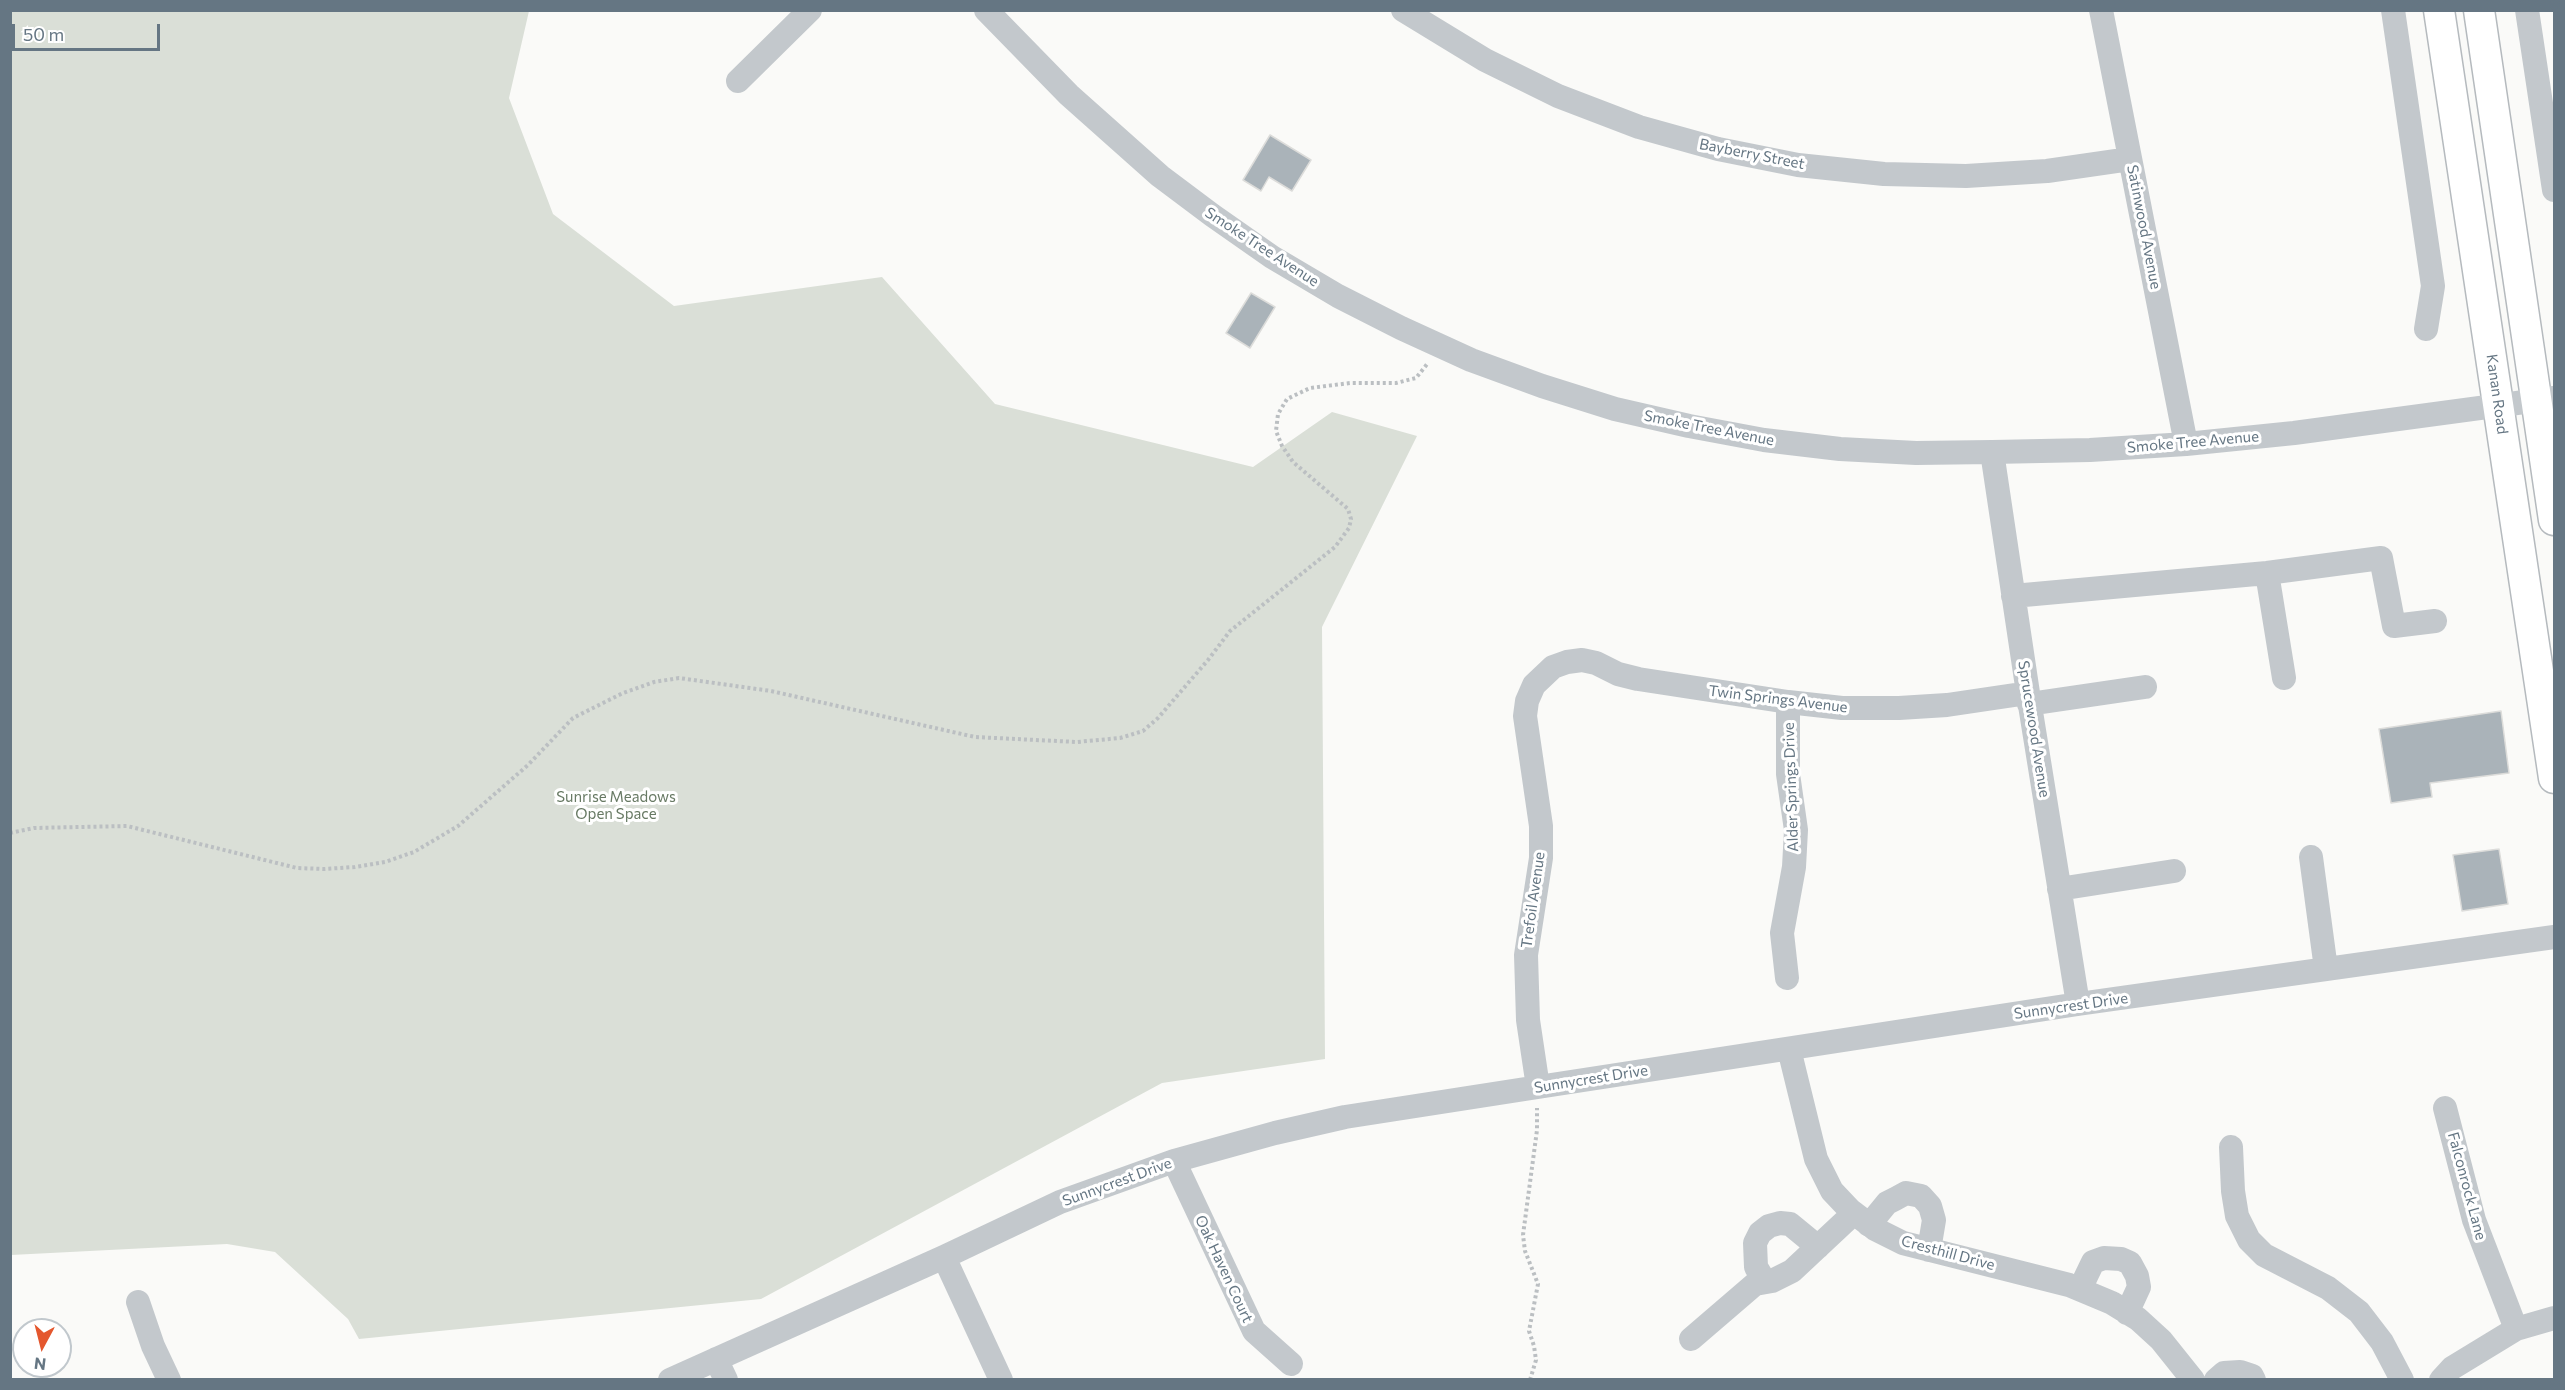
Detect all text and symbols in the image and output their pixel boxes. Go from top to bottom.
scale bar [15,12,164,50]
text: 50 m [23,23,64,45]
street label: Bayberry Street [1698,135,1806,173]
street label: Satinwood Avenue [2123,163,2165,291]
street label: Smoke Tree Avenue [1202,203,1322,291]
street label: Kanan Road [2482,353,2512,435]
street label: Smoke Tree Avenue [1642,407,1776,449]
street label: Smoke Tree Avenue [2126,427,2260,457]
street label: Sprucewood Avenue [2014,659,2054,799]
street label: Twin Springs Avenue [1707,682,1849,716]
street label: Alder Springs Drive [1780,722,1802,852]
park label: Sunrise Meadows Open Space [556,788,676,823]
street label: Trefoil Avenue [1517,851,1549,949]
street label: Sunnycrest Drive [2013,989,2129,1023]
street label: Sunnycrest Drive [1533,1061,1649,1097]
street label: Falconrock Lane [2444,1130,2490,1242]
street label: Sunnycrest Drive [1060,1154,1174,1210]
street label: Oak Haven Court [1191,1212,1257,1326]
street label: Cresthill Drive [1899,1232,1997,1274]
north arrow [12,1318,72,1378]
text: N [33,1354,47,1375]

